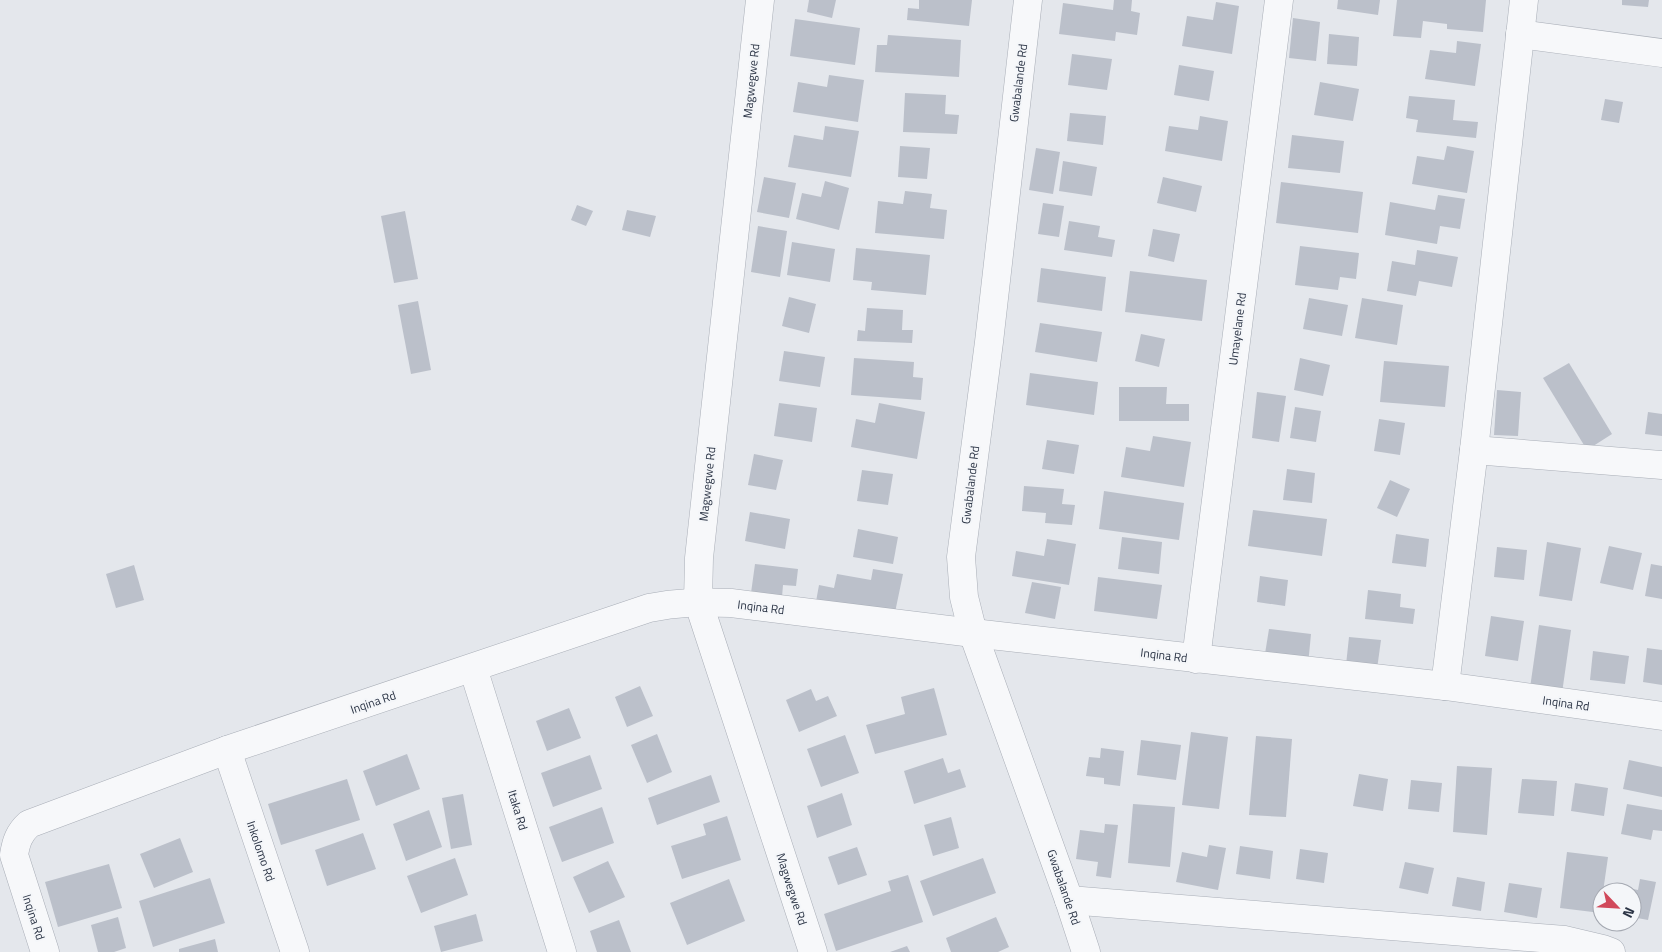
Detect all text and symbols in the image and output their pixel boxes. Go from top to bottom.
street label: Magwegwe Rd [738,43,764,119]
street label: Gwabalande Rd [1004,43,1032,123]
street label: Umayelane Rd [1223,292,1251,366]
street label: Gwabalande Rd [956,445,984,525]
street label: Magwegwe Rd [694,446,720,522]
street label: Inqina Rd [736,595,786,619]
street label: Inqina Rd [1139,643,1189,667]
street label: Inqina Rd [348,685,398,719]
street label: Inqina Rd [1541,690,1591,716]
street label: Itaka Rd [503,788,533,832]
street label: Inkolomo Rd [242,818,280,884]
street label: Gwabalande Rd [1042,847,1086,927]
street label: Magwegwe Rd [771,850,813,928]
north arrow [1592,882,1642,932]
street label: Inqina Rd [18,892,50,942]
text: N [1618,904,1641,922]

